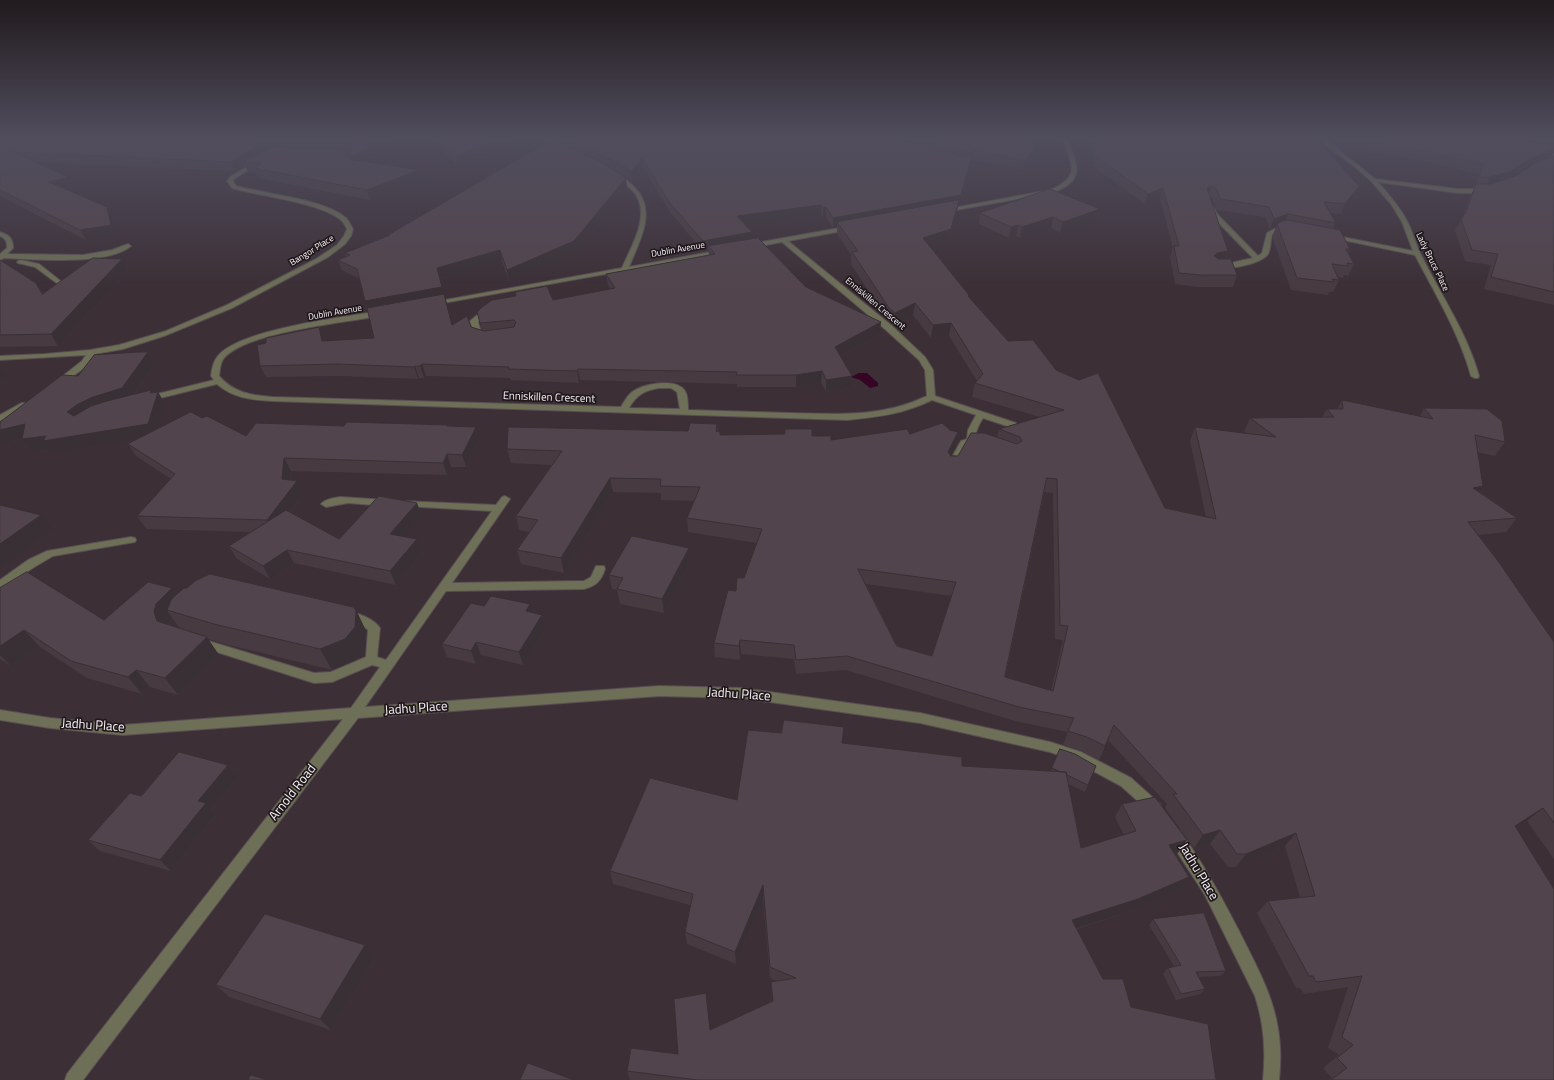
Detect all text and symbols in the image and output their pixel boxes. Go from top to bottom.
street label: Lady Bruce Place [1413,231,1451,293]
street label: Bangor Place [288,233,336,269]
street label: Dublin Avenue [650,240,706,260]
street label: Enniskillen Crescent [843,276,907,332]
street label: Dublin Avenue [307,303,363,323]
street label: Enniskillen Crescent [503,390,595,406]
street label: Jadhu Place [707,685,771,705]
street label: Jadhu Place [384,699,448,719]
street label: Jadhu Place [61,716,125,736]
street label: Arnold Road [266,762,320,824]
street label: Jadhu Place [1175,841,1221,903]

